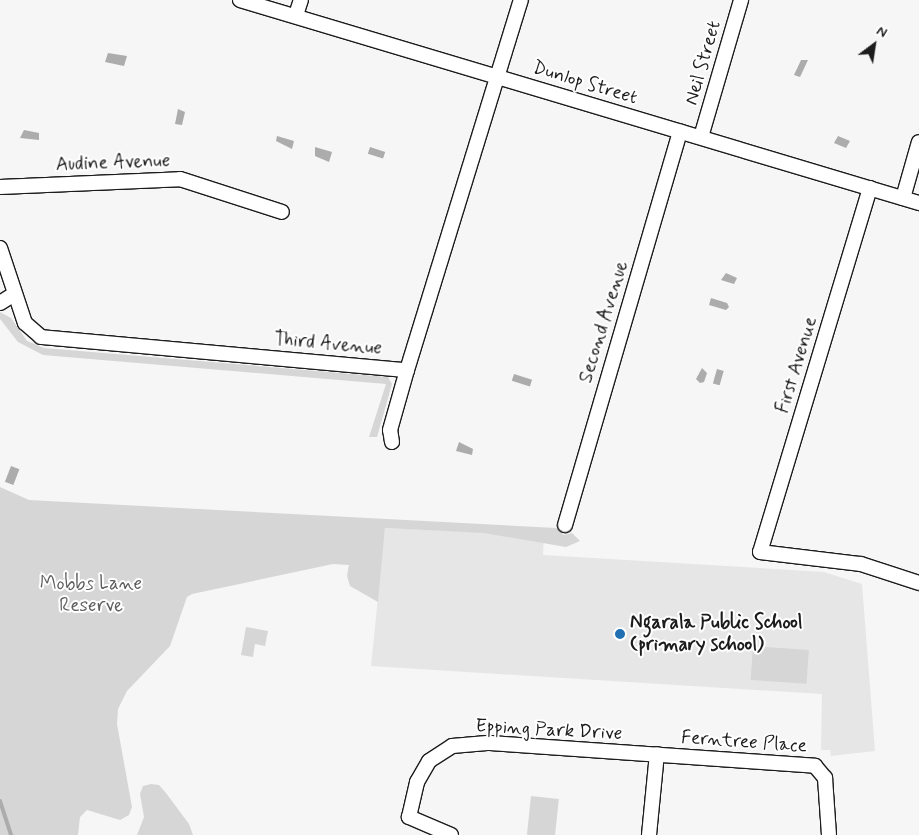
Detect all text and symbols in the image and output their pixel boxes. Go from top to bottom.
street label: Neil Street [680,17,726,109]
north arrow [849,20,899,70]
text: N [873,22,890,42]
street label: Dunlop Street [528,56,642,110]
street label: Audine Avenue [54,150,172,176]
street label: Second Avenue [575,259,633,385]
street label: First Avenue [771,314,823,416]
street label: Third Avenue [274,328,382,360]
park label: Mobbs Lane Reserve [41,573,141,617]
place label: Ngarala Public School (primary school) [630,612,805,656]
marker: Ngarala Public School (primary school) [614,628,626,640]
street label: Epping Park Drive [476,715,622,745]
street label: Ferntree Place [682,726,806,758]

